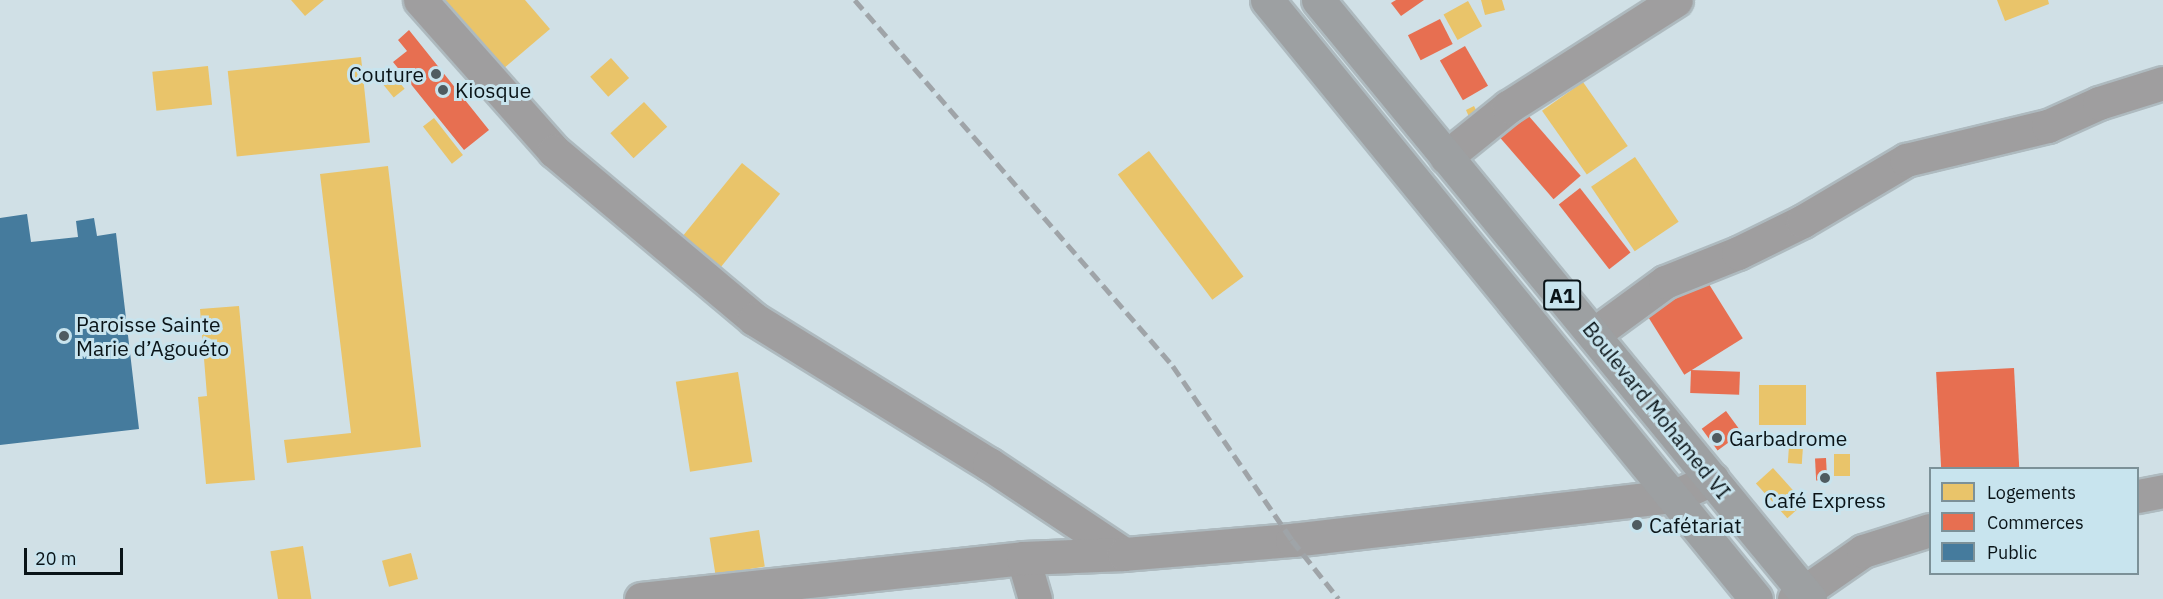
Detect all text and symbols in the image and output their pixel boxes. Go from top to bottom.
place label: Couture [349,61,424,87]
marker: Couture [429,67,443,81]
place label: Kiosque [455,77,531,103]
marker: Kiosque [436,83,450,97]
road number: A1 [1542,278,1582,312]
place label: Paroisse Sainte Marie d’Agouéto [76,311,229,361]
street label: Boulevard Mohamed VI [1578,316,1736,504]
marker: Paroisse Sainte Marie d’Agouéto [57,329,71,343]
place label: Garbadrome [1729,425,1847,451]
marker: Garbadrome [1710,431,1724,445]
legend [1929,467,2139,575]
marker: Café Express [1818,471,1832,485]
text: Logements [1987,481,2076,504]
place label: Café Express [1764,487,1886,513]
text: Commerces [1987,511,2084,534]
place label: Cafétariat [1649,512,1742,538]
marker: Cafétariat [1630,518,1644,532]
scale bar [27,536,126,574]
text: Public [1987,541,2037,564]
text: 20 m [35,547,77,570]

